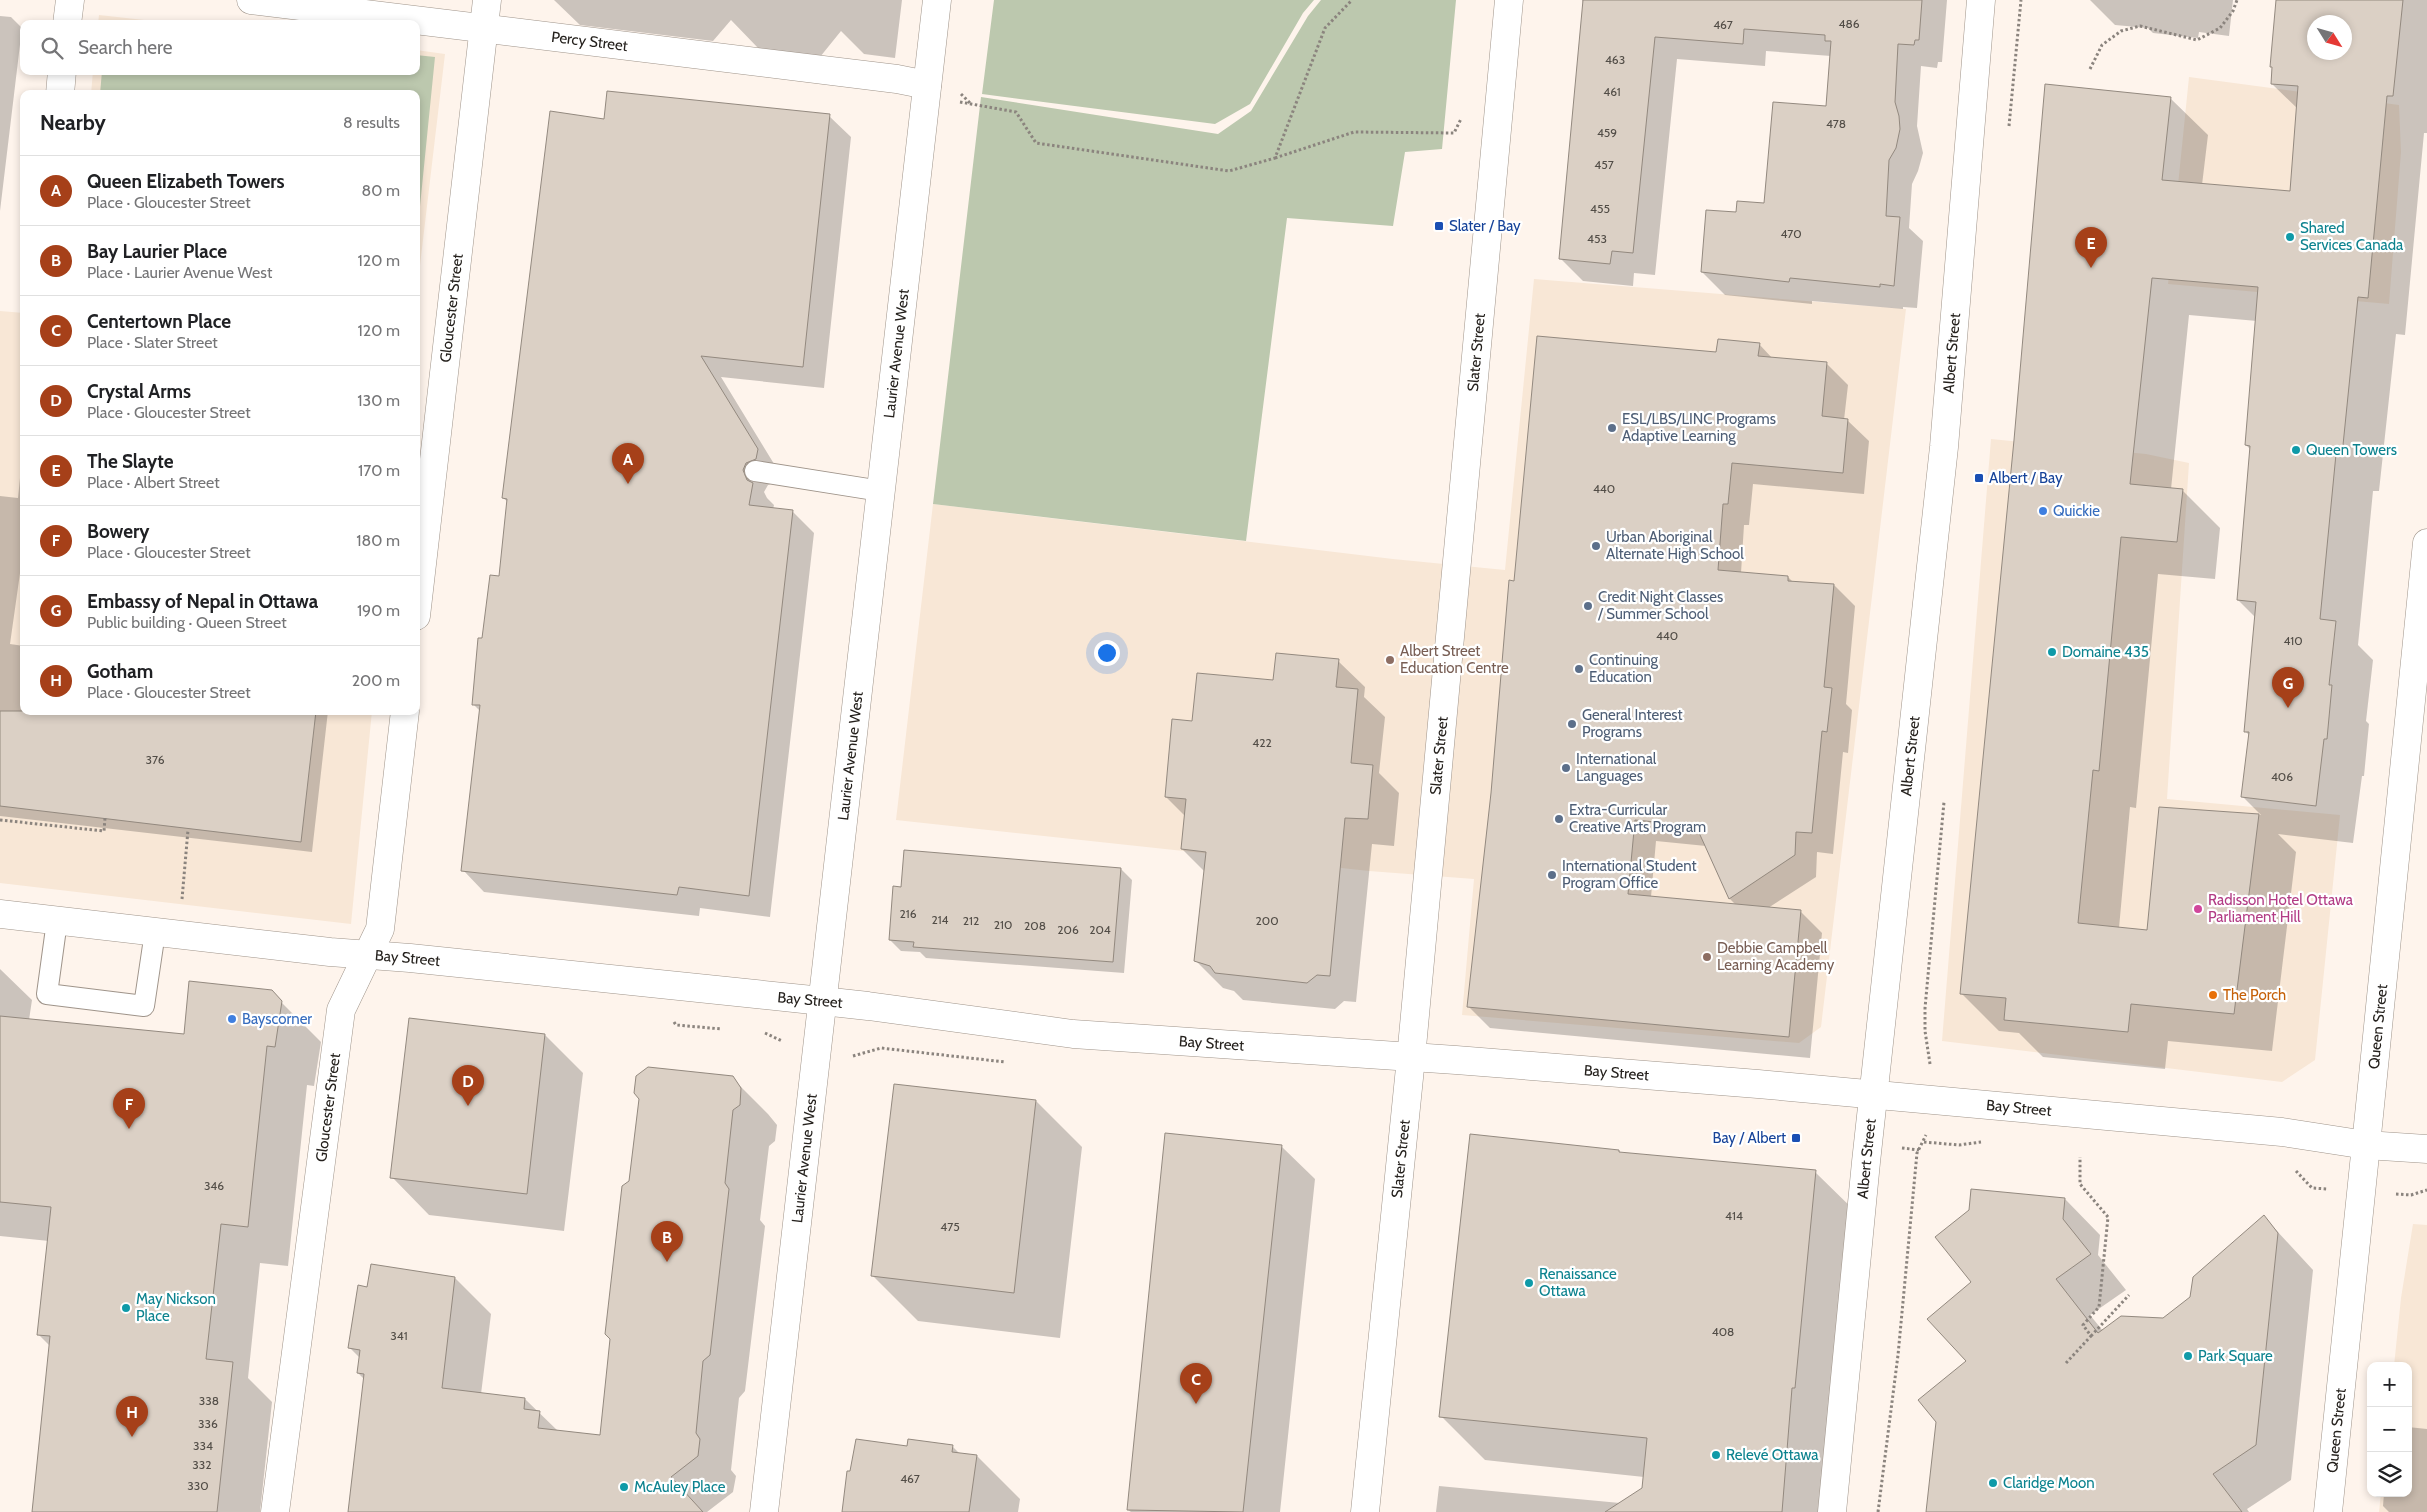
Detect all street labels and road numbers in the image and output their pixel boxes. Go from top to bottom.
street label: Percy Street [550,28,629,55]
street label: Gloucester Street [436,253,467,364]
street label: Laurier Avenue West [880,288,913,419]
street label: Slater Street [1464,312,1489,392]
street label: Albert Street [1939,312,1964,394]
street label: Laurier Avenue West [834,690,867,821]
street label: Albert Street [1897,715,1924,797]
street label: Slater Street [1426,716,1452,796]
street label: Bay Street [374,946,441,970]
street label: Queen Street [2365,983,2391,1070]
street label: Bay Street [777,988,843,1012]
street label: Bay Street [1178,1032,1245,1055]
street label: Gloucester Street [312,1052,344,1163]
street label: Bay Street [1583,1061,1650,1084]
street label: Laurier Avenue West [788,1093,821,1224]
street label: Bay Street [1986,1096,2052,1120]
street label: Albert Street [1853,1118,1880,1200]
street label: Slater Street [1388,1119,1414,1199]
street label: Queen Street [2323,1387,2350,1474]

